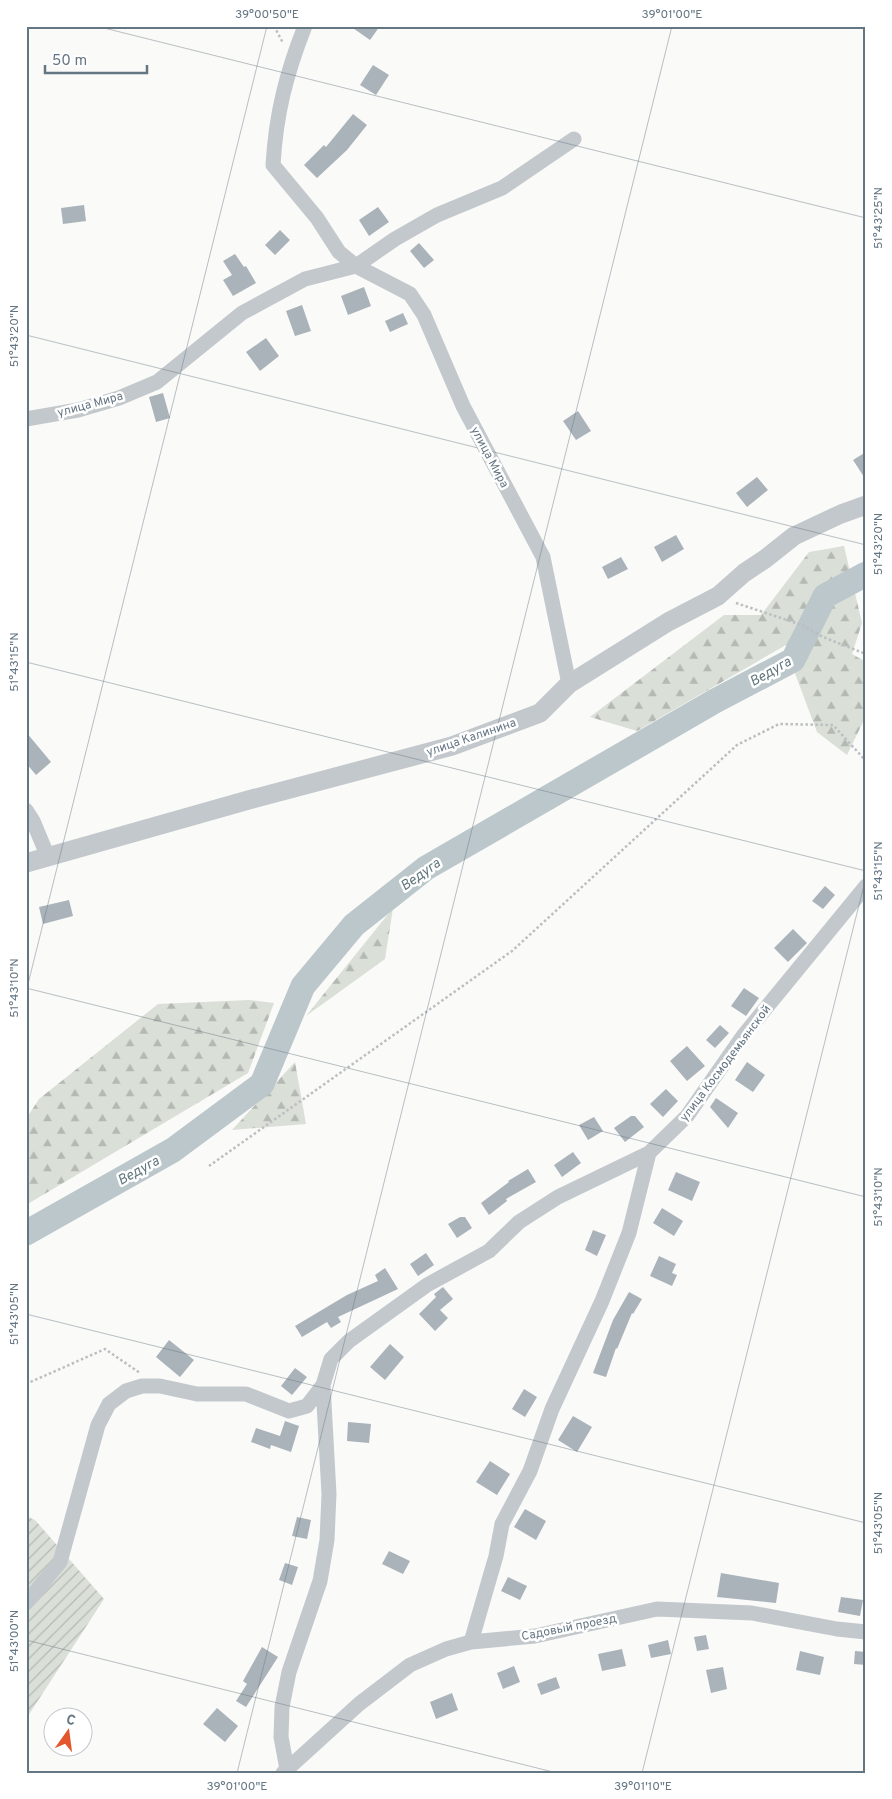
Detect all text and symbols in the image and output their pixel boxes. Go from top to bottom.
text: 39°00'50"E [235,7,299,23]
text: 39°01'00"E [641,7,703,23]
scale bar [45,42,148,74]
text: 50 m [52,52,87,71]
text: 51°43'25"N [871,187,887,249]
text: 51°43'20"N [7,305,23,367]
street label: улица Мира [56,389,125,421]
street label: улица Мира [466,424,512,491]
text: 51°43'20"N [871,513,887,575]
text: 51°43'15"N [7,632,23,692]
water label: Ведуга [747,653,795,691]
street label: улица Калинина [424,715,518,761]
text: 51°43'15"N [871,841,887,901]
water label: Ведуга [398,855,445,895]
text: 51°43'10"N [7,958,23,1018]
street label: улица Космодемьянской [677,1002,775,1125]
water label: Ведуга [115,1153,163,1190]
text: 51°43'10"N [871,1167,887,1227]
text: 51°43'05"N [7,1283,23,1345]
text: 51°43'05"N [871,1492,887,1554]
text: 51°43'00"N [7,1610,23,1672]
street label: Садовый проезд [520,1611,618,1645]
north arrow [42,1706,92,1756]
text: С [64,1712,77,1730]
text: 39°01'00"E [206,1779,268,1795]
text: 39°01'10"E [614,1779,672,1795]

